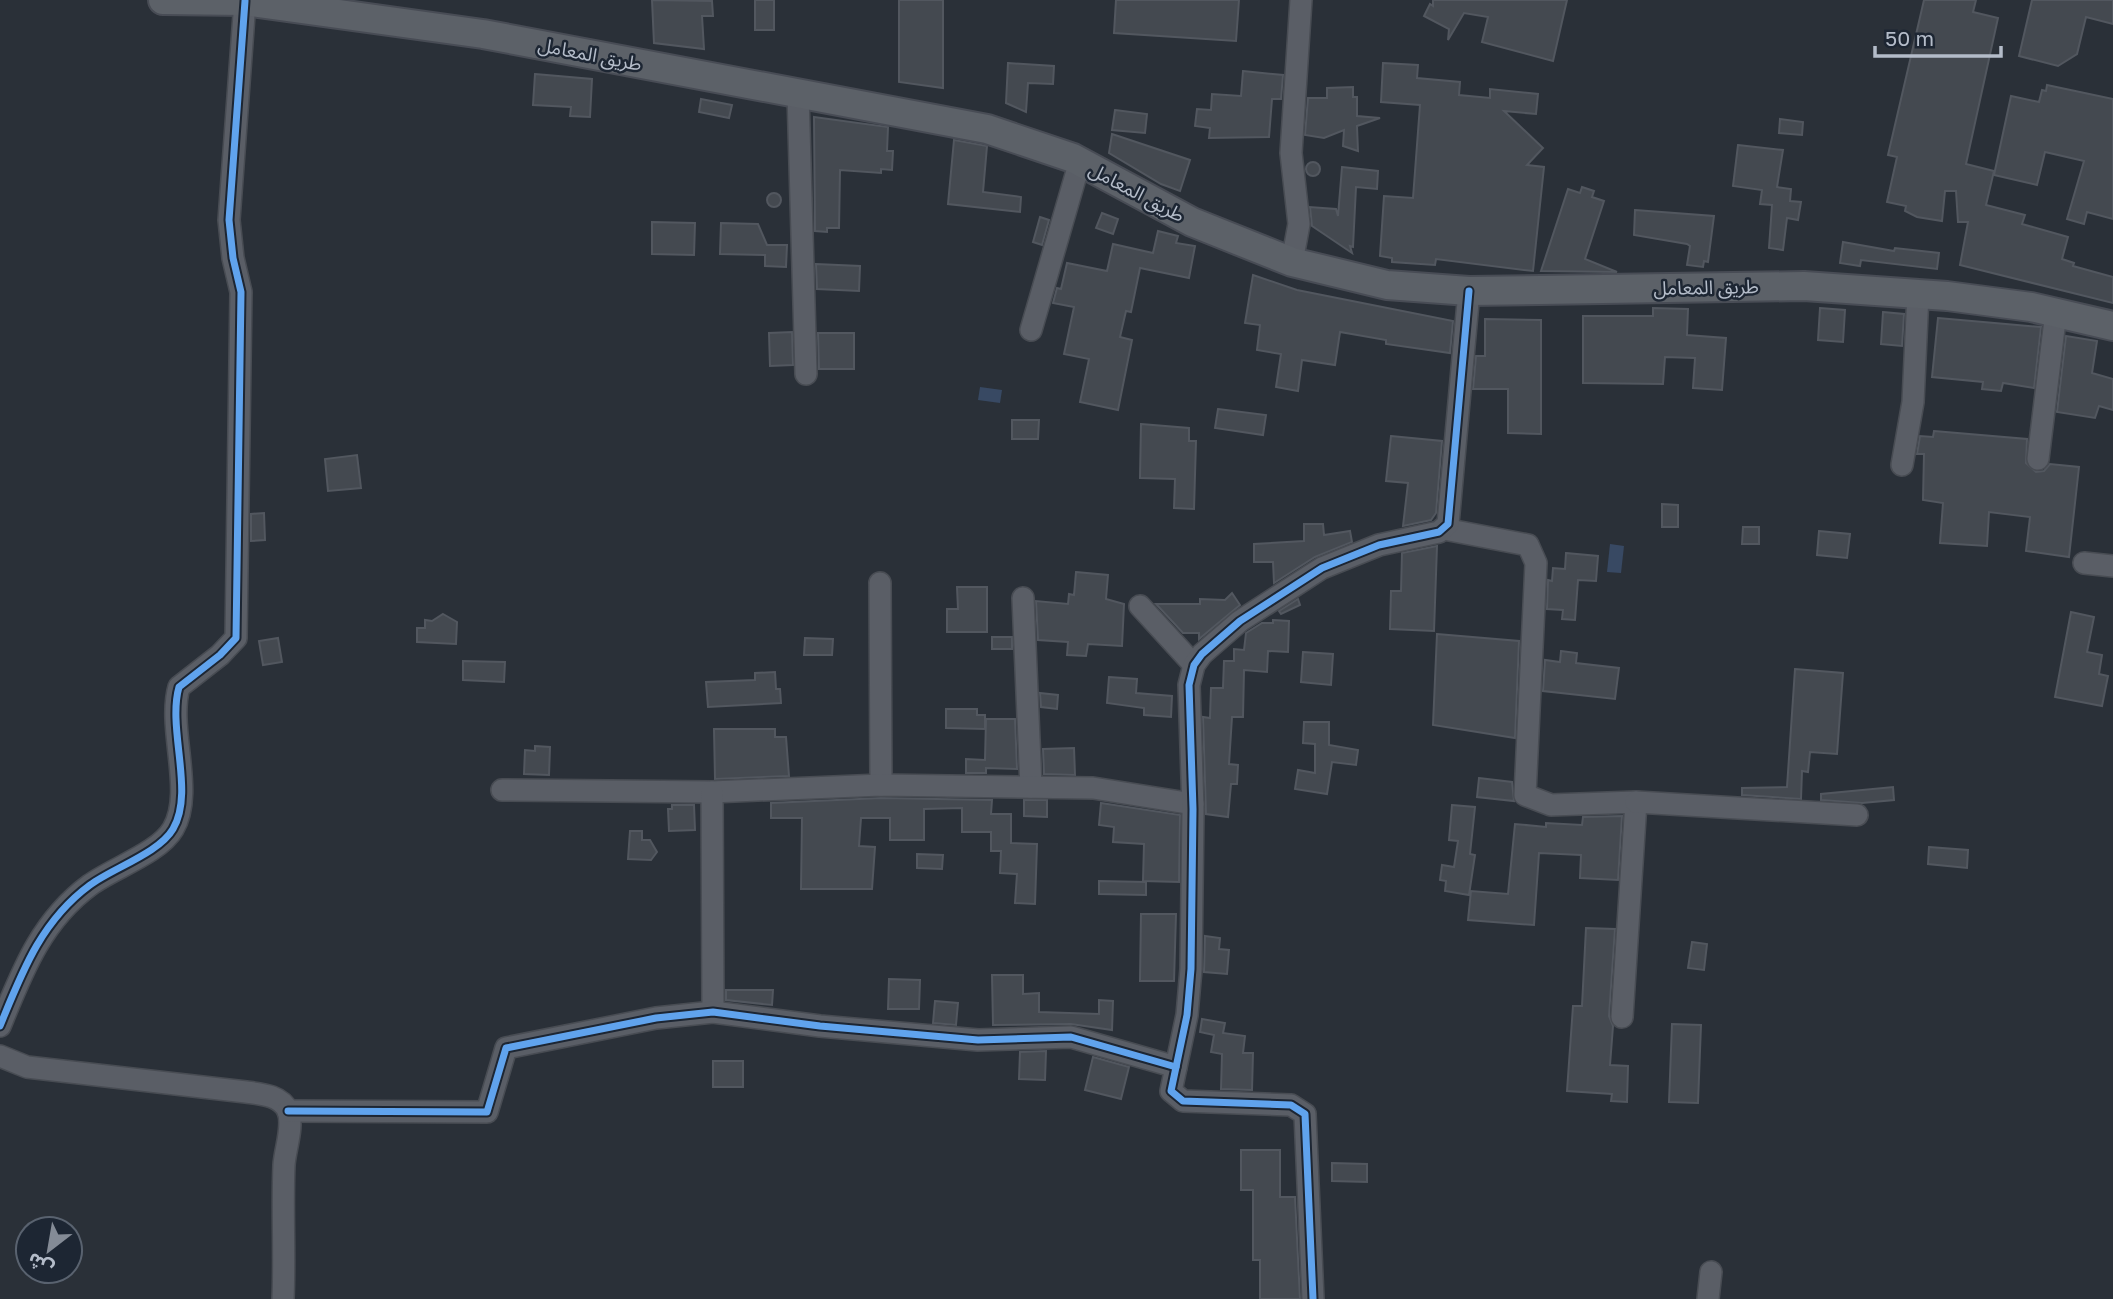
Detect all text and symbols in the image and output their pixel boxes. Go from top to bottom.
scale bar [1875,14,2001,58]
text: 50 m [1885,25,1934,51]
street label: طريق المعامل [536,32,644,76]
street label: طريق المعامل [1085,157,1189,227]
street label: طريق المعامل [1653,274,1759,300]
north arrow [14,1215,84,1285]
text: ش [23,1248,57,1282]

